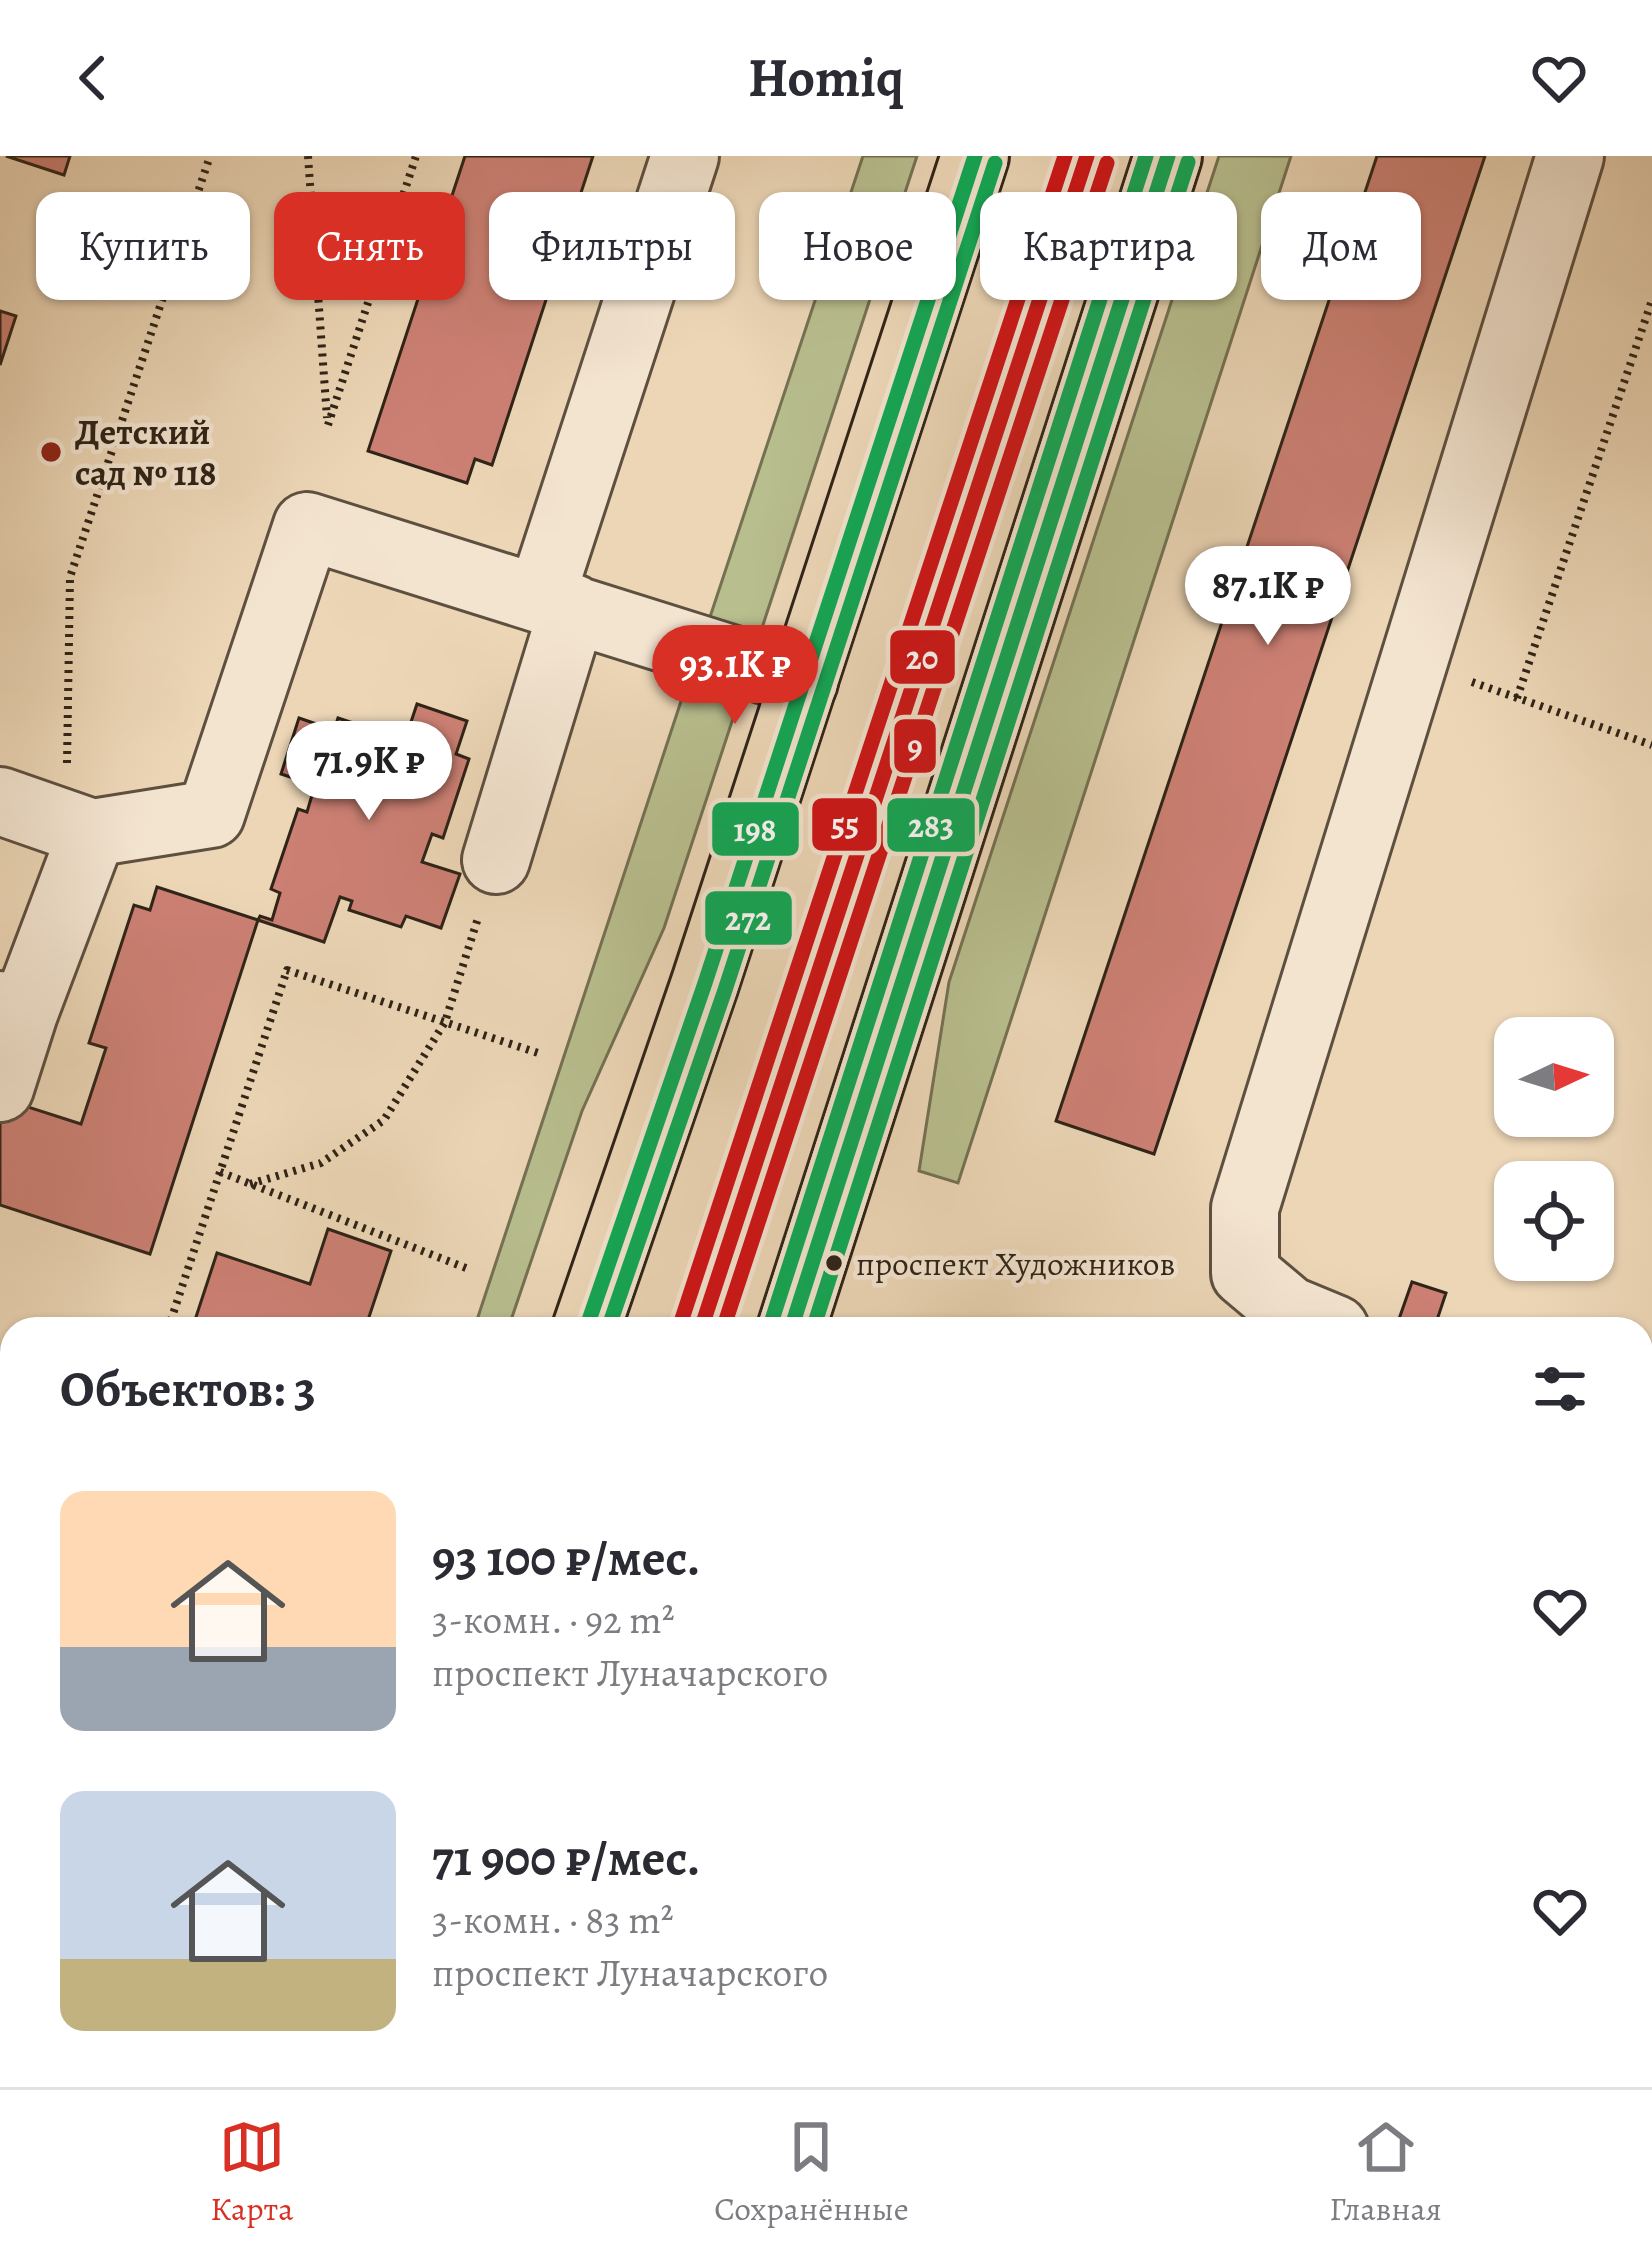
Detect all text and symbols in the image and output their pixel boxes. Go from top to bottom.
text: Homiq [748,41,904,115]
icon: back [60,45,126,111]
icon: heart [1526,45,1592,111]
chip: Купить [36,192,250,300]
chip: Снять [274,192,465,300]
chip: Фильтры [489,192,735,300]
chip: Новое [759,192,956,300]
chip: Квартира [980,192,1237,300]
chip: Дом [1261,192,1421,300]
place label: Детский сад № 118 [75,407,217,497]
marker: Детский сад № 118 [38,439,64,465]
pin: 87.1K ₽ [1157,546,1379,648]
text: 87.1K ₽ [1212,558,1324,611]
pin: 93.1K ₽ [624,625,846,727]
line badge: 20 [888,628,957,686]
text: 20 [906,635,938,680]
text: 93.1K ₽ [679,637,791,690]
line badge: 9 [892,717,938,775]
pin: 71.9K ₽ [258,721,480,823]
text: 9 [907,724,923,769]
text: 71.9K ₽ [313,733,425,786]
line badge: 55 [810,796,879,853]
line badge: 283 [885,796,977,854]
line badge: 198 [710,800,801,858]
text: 55 [831,802,859,847]
text: 283 [908,803,954,848]
text: 198 [734,807,776,852]
line badge: 272 [703,889,794,947]
text: 272 [725,896,771,941]
north arrow [1494,1017,1614,1137]
map controls [1494,1017,1614,1281]
button: locate [1494,1161,1614,1281]
place label: проспект Художников [856,1241,1175,1286]
marker: проспект Художников [823,1252,845,1274]
text: Объектов: 3 [60,1354,316,1424]
icon: filters [1527,1356,1593,1422]
text: 93 100 ₽/мес. [432,1523,701,1593]
icon: home [156,1539,300,1683]
icon: heart [1527,1578,1593,1644]
text: 3-комн. · 92 m² [432,1593,675,1646]
text: проспект Луначарского [432,1646,828,1699]
text: 71 900 ₽/мес. [432,1823,700,1893]
icon: home [156,1839,300,1983]
icon: heart [1527,1878,1593,1944]
text: 3-комн. · 83 m² [432,1893,674,1946]
text: проспект Луначарского [432,1946,828,1999]
tab: Карта [210,2114,294,2231]
tab: Сохранённые [714,2114,909,2231]
tab: Главная [1329,2114,1442,2231]

